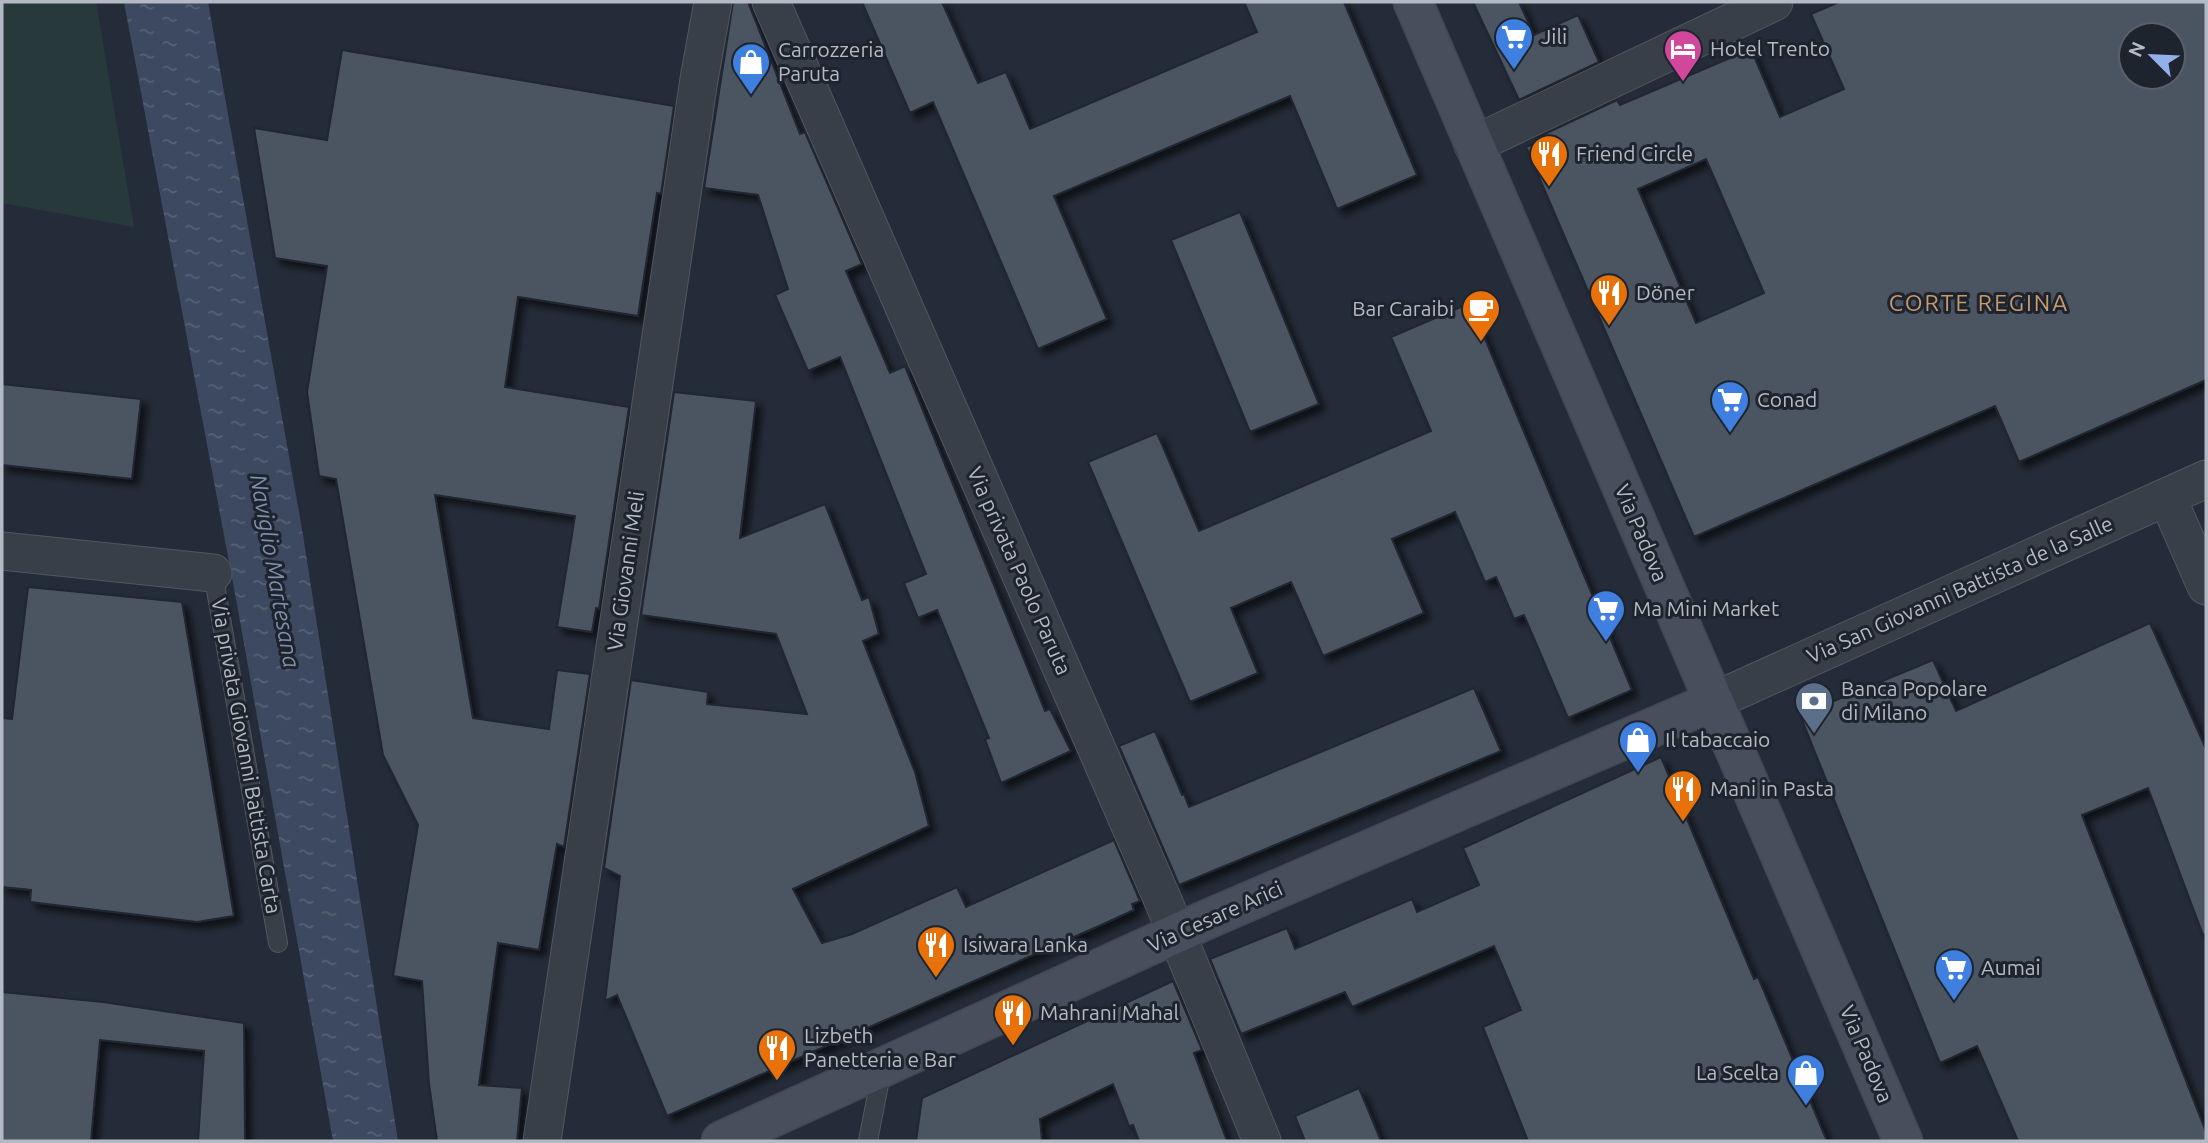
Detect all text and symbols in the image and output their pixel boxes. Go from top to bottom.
supermarket icon: Jili [1493,16,1535,71]
north arrow [2117,21,2187,91]
place label: Jili [1541,24,1567,48]
hotel icon: Hotel Trento [1662,28,1704,83]
place label: Hotel Trento [1710,36,1830,60]
place label: Carrozzeria Paruta [778,37,884,85]
text: N [2124,38,2149,60]
shop icon: Carrozzeria Paruta [730,41,772,96]
restaurant icon: Friend Circle [1528,133,1570,188]
place label: Friend Circle [1576,141,1693,165]
restaurant icon: Döner [1588,272,1630,327]
place label: Döner [1636,280,1695,304]
cafe icon: Bar Caraibi [1460,288,1502,343]
district label: CORTE REGINA [1889,290,2069,315]
place label: Bar Caraibi [1352,296,1454,320]
supermarket icon: Conad [1709,379,1751,434]
place label: Conad [1757,387,1817,411]
street label: Via privata Paolo Paruta [963,463,1077,678]
water label: Naviglio Martesana [246,472,305,670]
street label: Via Padova [1611,480,1673,585]
street label: Via Giovanni Meli [602,489,648,652]
street label: Via San Giovanni Battista de la Salle [1803,511,2116,668]
supermarket icon: Ma Mini Market [1585,588,1627,643]
street label: Via privata Giovanni Battista Carta [207,596,287,916]
place label: Ma Mini Market [1633,596,1779,620]
place label: Banca Popolare di Milano [1841,676,1987,724]
bank icon: Banca Popolare di Milano [1793,680,1835,735]
shop icon: Il tabaccaio [1617,719,1659,774]
place label: Il tabaccaio [1665,727,1770,751]
restaurant icon: Mani in Pasta [1662,768,1704,823]
place label: Mani in Pasta [1710,776,1834,800]
street label: Via Cesare Arici [1143,876,1286,957]
restaurant icon: Isiwara Lanka [915,924,957,979]
place label: Isiwara Lanka [963,932,1088,956]
supermarket icon: Aumai [1933,947,1975,1002]
place label: Aumai [1981,955,2041,979]
restaurant icon: Mahrani Mahal [992,992,1034,1047]
place label: Mahrani Mahal [1040,1000,1179,1024]
street label: Via Padova [1836,1001,1898,1106]
place label: Lizbeth Panetteria e Bar [804,1023,956,1071]
restaurant icon: Lizbeth Panetteria e Bar [756,1027,798,1082]
shop icon: La Scelta [1785,1052,1827,1107]
place label: La Scelta [1696,1060,1779,1084]

